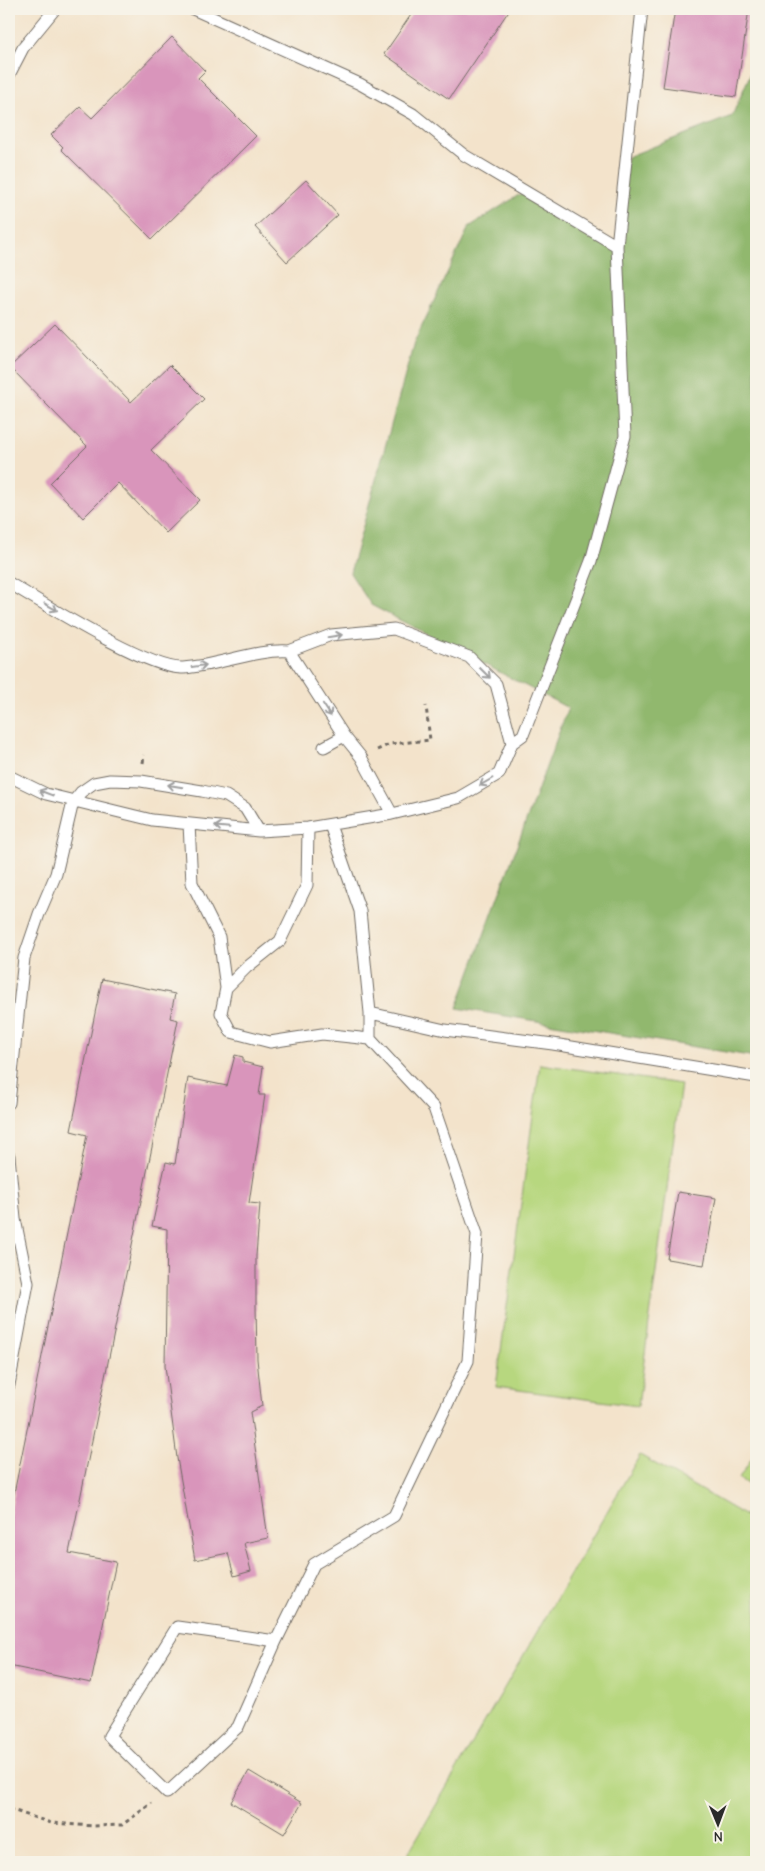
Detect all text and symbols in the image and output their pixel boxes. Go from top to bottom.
one-way arrow [44,602,59,612]
one-way arrow [327,630,343,640]
one-way arrow [191,661,207,671]
one-way arrow [479,667,491,679]
one-way arrow [323,703,333,717]
one-way arrow [480,777,494,787]
one-way arrow [167,781,183,791]
one-way arrow [39,788,54,797]
one-way arrow [214,823,230,832]
north arrow [692,1798,742,1848]
text: N [714,1828,723,1845]

